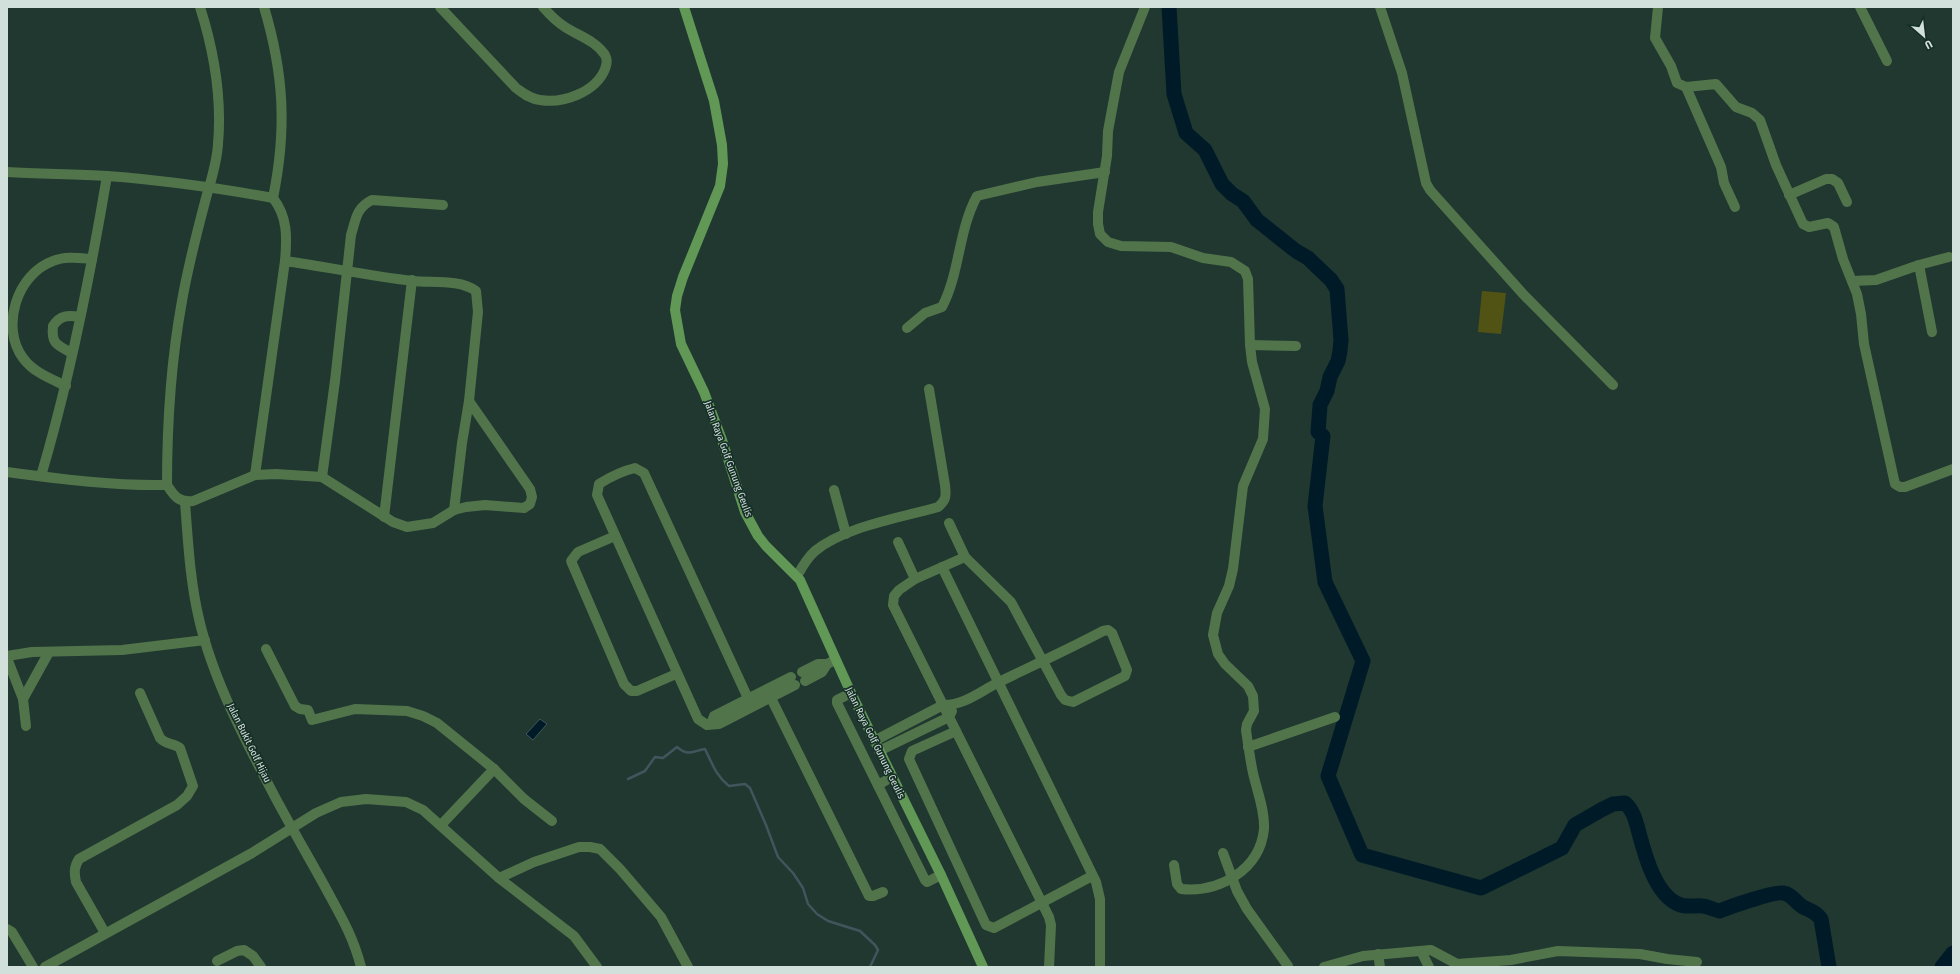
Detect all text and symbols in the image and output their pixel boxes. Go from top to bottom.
north arrow [1904,16,1944,56]
text: U [1923,37,1934,52]
street label: Jalan Raya Golf Gunung Geulis [701,399,755,519]
street label: Jalan Raya Golf Gunung Geulis [843,685,907,801]
street label: Jalan Bukit Golf Hijau [225,702,273,784]

